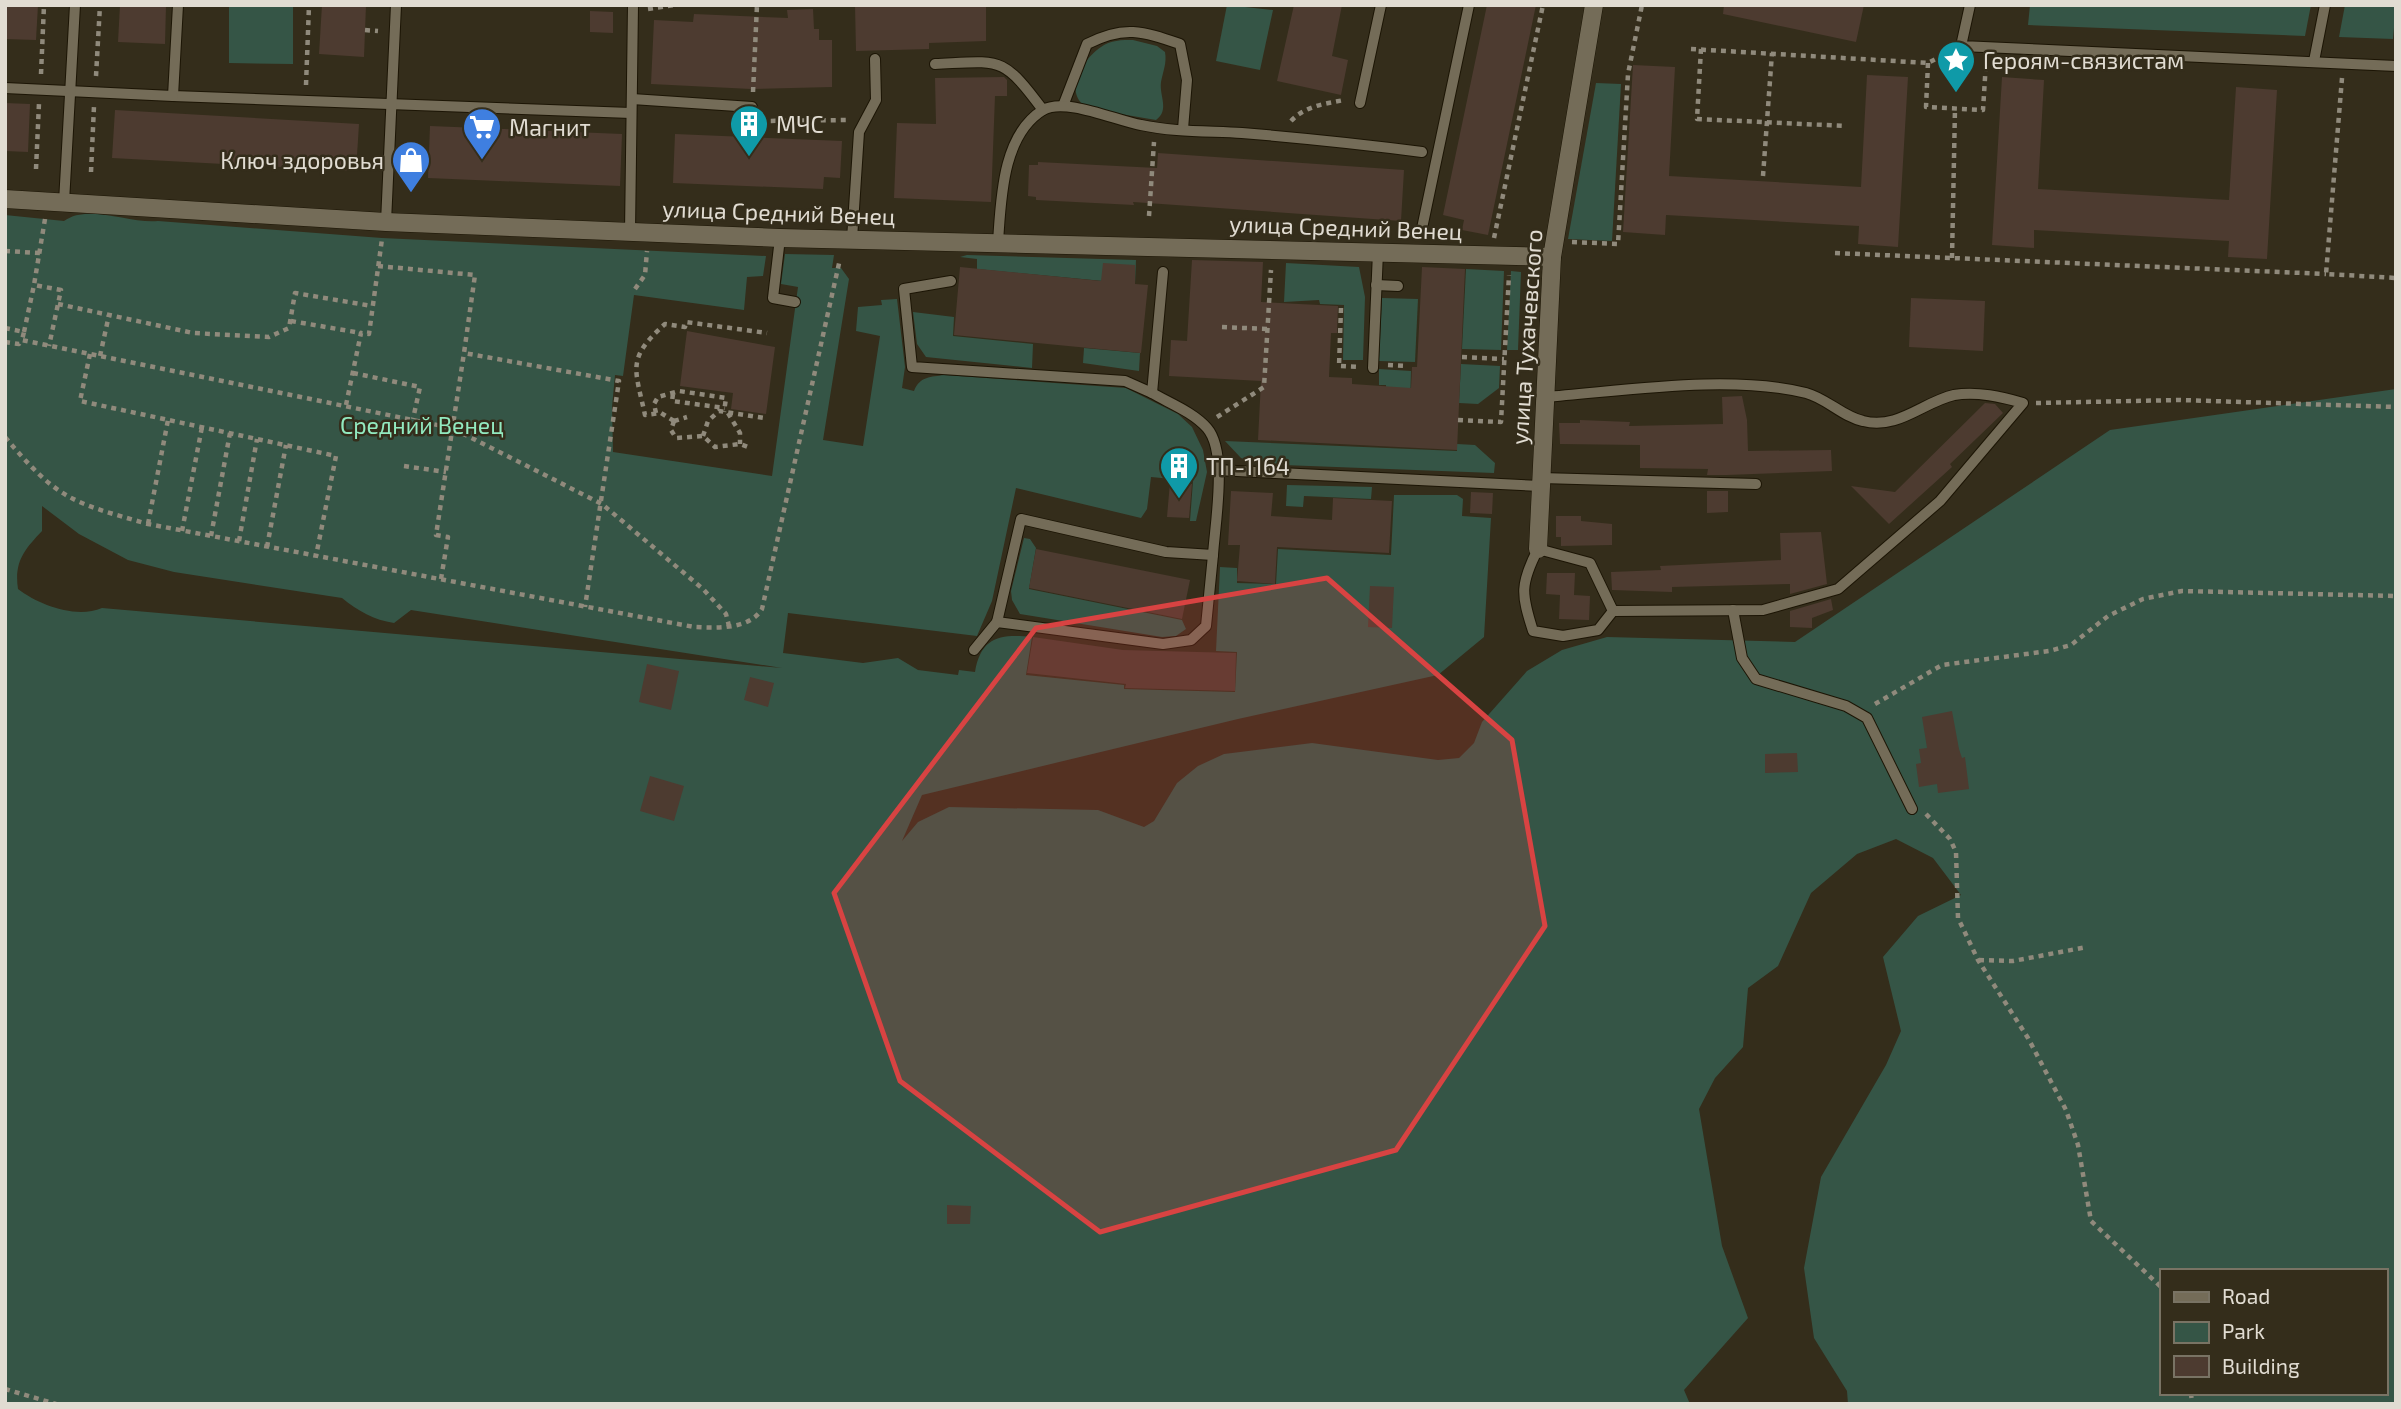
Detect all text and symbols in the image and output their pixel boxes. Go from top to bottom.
place icon: Героям-связистам [1935,39,1977,94]
place label: Героям-связистам [1983,46,2184,74]
building icon: МЧС [728,103,770,158]
supermarket icon: Магнит [461,106,503,161]
place label: МЧС [776,110,824,138]
place label: Магнит [509,113,591,141]
shop icon: Ключ здоровья [390,139,432,194]
place label: Ключ здоровья [220,146,384,174]
street label: улица Средний Венец [662,194,896,231]
street label: улица Средний Венец [1229,209,1463,246]
street label: улица Тухачевского [1505,228,1548,446]
park label: Средний Венец [340,411,504,439]
building icon: ТП-1164 [1158,445,1200,500]
place label: ТП-1164 [1206,452,1290,480]
legend [2160,1269,2387,1395]
text: Road [2222,1283,2270,1308]
text: Park [2222,1318,2265,1343]
text: Building [2222,1353,2300,1378]

